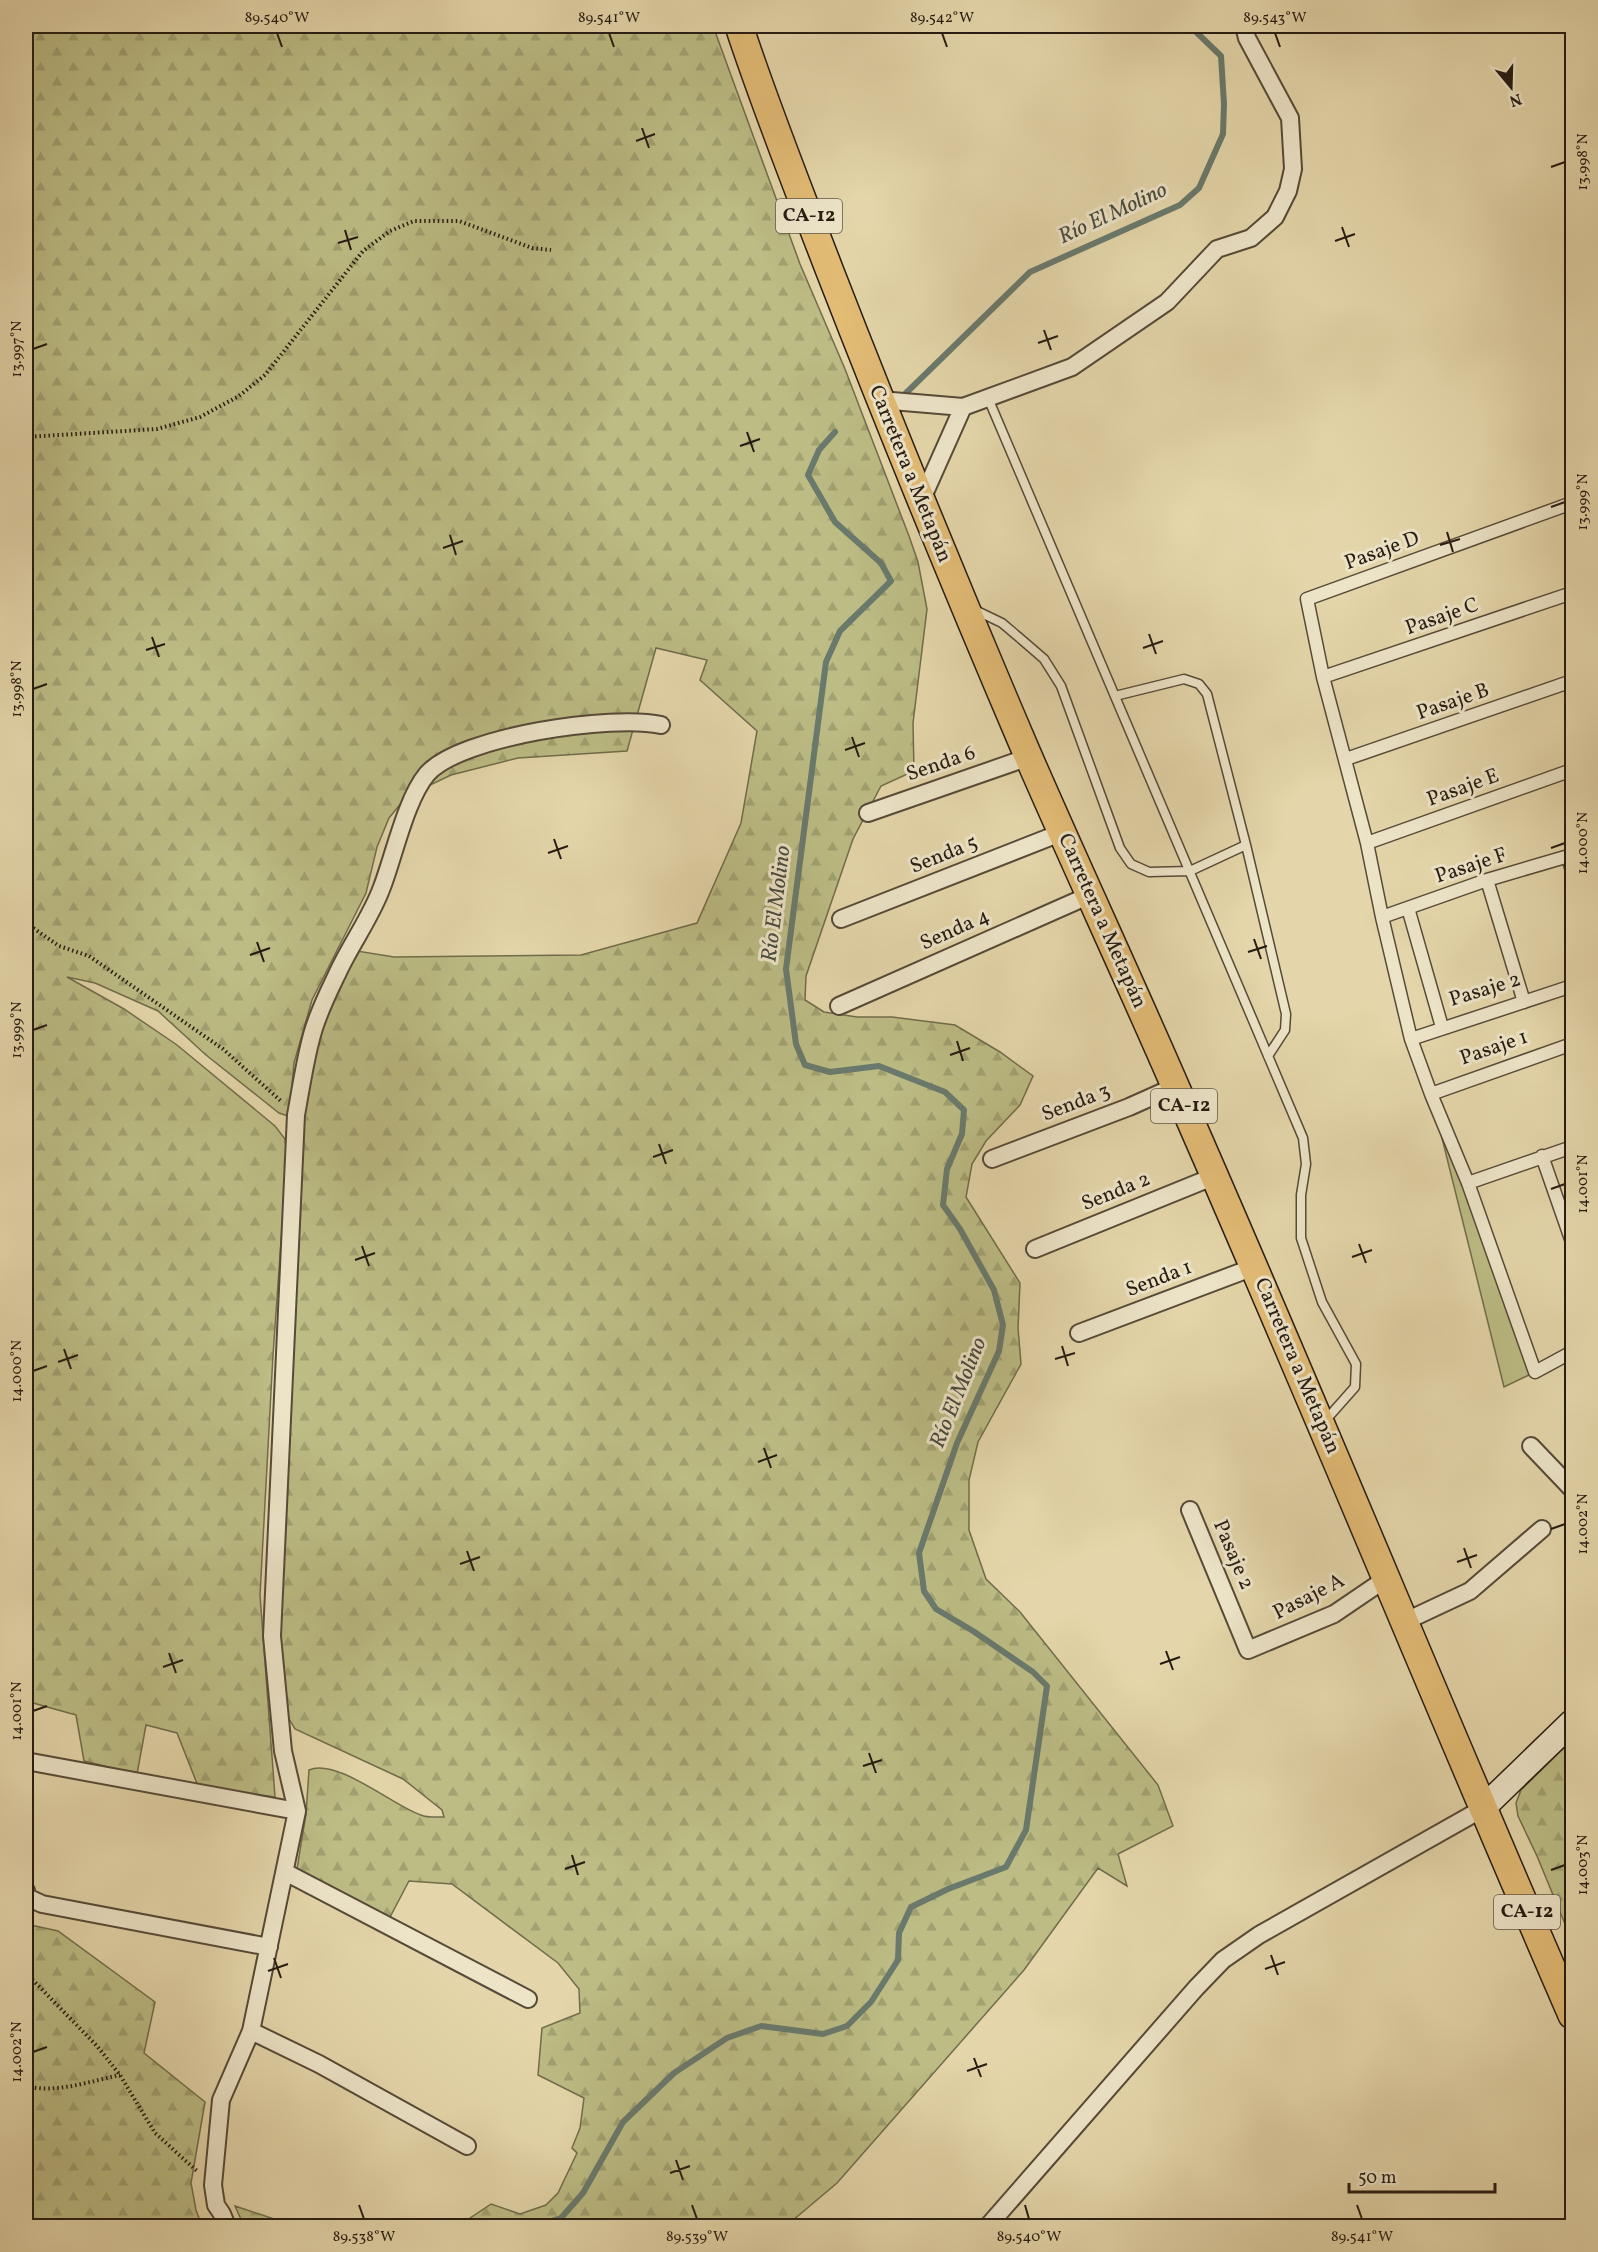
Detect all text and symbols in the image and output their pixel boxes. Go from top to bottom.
text: 89.540°W [245,8,309,29]
text: 89.541°W [578,8,640,29]
text: 89.542°W [910,8,974,29]
text: 89.543°W [1243,8,1307,29]
north arrow [1481,57,1541,117]
text: N [1506,87,1524,112]
text: 13.998°N [1573,133,1594,191]
water label: Río El Molino [1053,175,1173,253]
road number: CA-12 [776,199,842,233]
text: 13.997°N [7,321,28,377]
street label: Carretera a Metapán [861,381,959,567]
text: 13.999°N [1573,473,1594,531]
street label: Pasaje D [1341,524,1423,578]
street label: Pasaje C [1401,591,1483,643]
text: 13.998°N [7,660,28,718]
street label: Pasaje B [1413,676,1493,728]
street label: Senda 6 [903,739,979,789]
street label: Pasaje E [1423,762,1503,814]
text: 14.000°N [1573,812,1594,874]
street label: Senda 5 [906,828,982,882]
street label: Carretera a Metapán [1050,829,1154,1013]
street label: Pasaje F [1431,841,1511,891]
water label: Río El Molino [754,844,800,964]
street label: Senda 4 [916,902,994,958]
street label: Pasaje 2 [1446,965,1524,1015]
text: 13.999°N [7,1001,28,1059]
street label: Pasaje 1 [1456,1023,1532,1073]
street label: Senda 3 [1037,1077,1115,1129]
road number: CA-12 [1151,1089,1217,1123]
text: 14.001°N [1573,1154,1594,1214]
street label: Senda 2 [1077,1165,1155,1219]
street label: Senda 1 [1122,1253,1196,1305]
street label: Carretera a Metapán [1247,1273,1347,1459]
water label: Río El Molino [923,1333,995,1453]
text: 14.000°N [7,1340,28,1402]
text: 14.002°N [1573,1493,1594,1555]
street label: Pasaje 2 [1205,1516,1261,1594]
street label: Pasaje A [1268,1567,1350,1627]
text: 14.001°N [7,1681,28,1741]
text: 14.003°N [1573,1835,1594,1895]
road number: CA-12 [1494,1895,1560,1929]
text: 14.002°N [7,2021,28,2083]
scale bar [1349,2156,1494,2194]
text: 50 m [1358,2166,1397,2191]
text: 89.538°W [333,2227,395,2248]
text: 89.539°W [666,2227,728,2248]
text: 89.540°W [997,2227,1061,2248]
text: 89.541°W [1331,2227,1393,2248]

